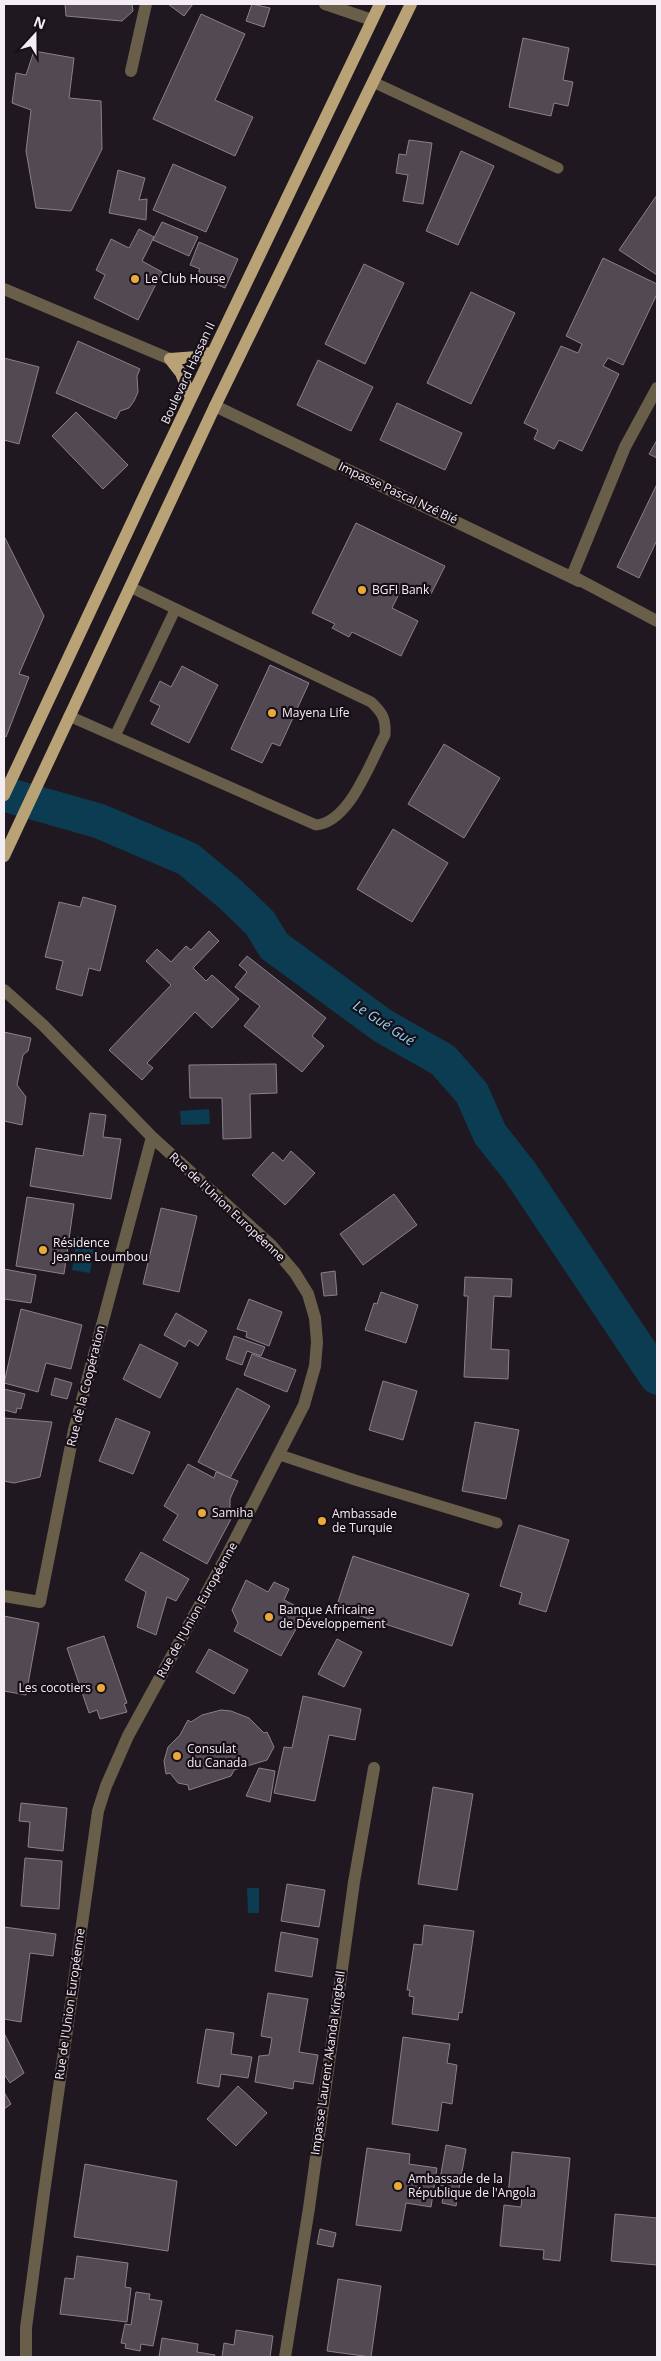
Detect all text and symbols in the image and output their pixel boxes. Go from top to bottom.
north arrow [10,10,60,60]
text: N [31,11,49,33]
place label: Le Club House [145,270,226,287]
marker: Le Club House [129,273,141,285]
street label: Boulevard Hassan II [156,319,219,427]
street label: Impasse Pascal Nzé Bié [336,457,461,528]
place label: BGFI Bank [372,581,430,598]
marker: BGFI Bank [356,584,368,596]
place label: Mayena Life [282,704,350,721]
marker: Mayena Life [266,707,278,719]
water label: Le Gué Gué [350,996,419,1050]
street label: Rue de l'Union Européenne [166,1148,289,1265]
place label: Résidence Jeanne Loumbou [52,1234,148,1265]
marker: Résidence Jeanne Loumbou [37,1244,49,1256]
street label: Rue de la Coopération [62,1324,109,1448]
place label: Samiha [212,1504,253,1521]
place label: Ambassade de Turquie [332,1505,397,1536]
marker: Samiha [196,1507,208,1519]
marker: Ambassade de Turquie [316,1515,328,1527]
street label: Rue de l'Union Européenne [152,1539,241,1681]
place label: Banque Africaine de Développement [279,1601,386,1632]
marker: Banque Africaine de Développement [263,1611,275,1623]
place label: Les cocotiers [19,1679,91,1696]
marker: Les cocotiers [95,1682,107,1694]
place label: Consulat du Canada [187,1740,247,1771]
marker: Consulat du Canada [171,1750,183,1762]
street label: Rue de l'Union Européenne [50,1927,89,2081]
street label: Impasse Laurent Akanda Kingbell [306,1970,349,2156]
place label: Ambassade de la République de l'Angola [408,2170,536,2201]
marker: Ambassade de la République de l'Angola [392,2180,404,2192]

